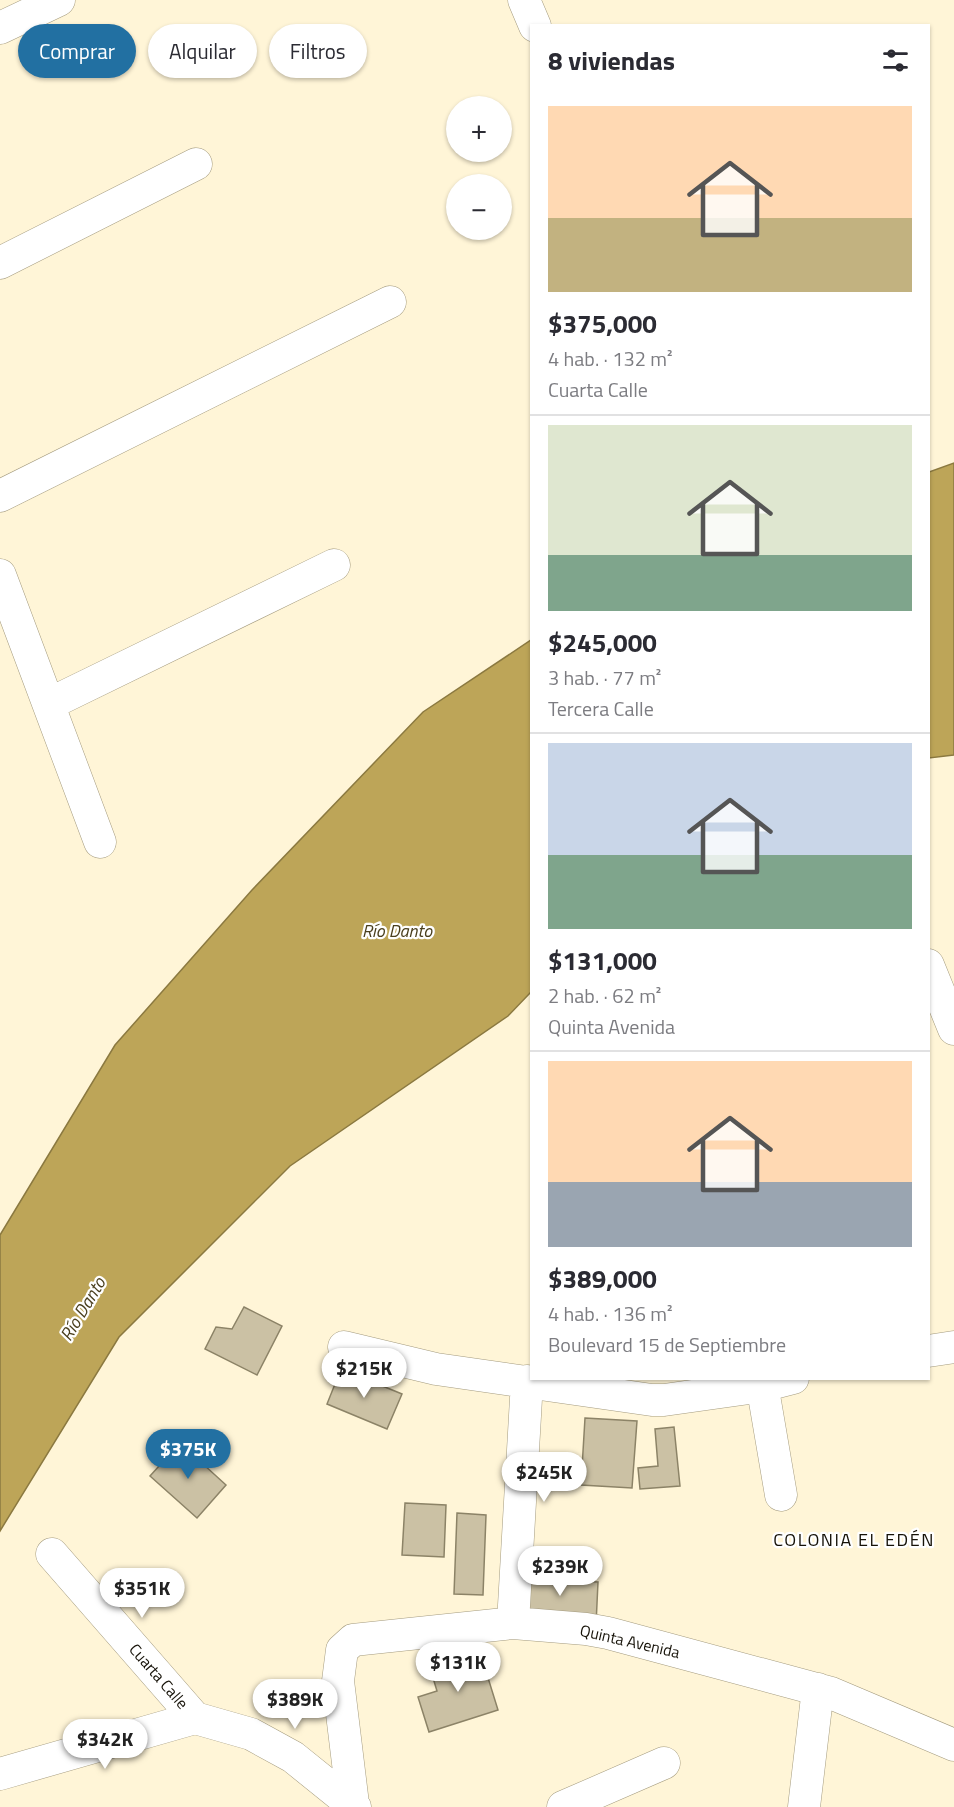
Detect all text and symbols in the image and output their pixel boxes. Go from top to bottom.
chip: Comprar [18,24,136,78]
chip: Alquilar [148,24,257,78]
chip: Filtros [269,24,367,78]
text: 8 viviendas [548,41,675,80]
icon: filters [879,44,912,77]
map controls [446,96,512,240]
button: + [446,96,512,162]
icon: home [676,145,784,253]
button: − [446,174,512,240]
text: $375,000 [548,304,657,343]
text: 4 hab. · 132 m² [548,343,673,374]
text: Cuarta Calle [548,374,648,405]
icon: home [676,464,784,572]
text: $245,000 [548,623,657,662]
text: 3 hab. · 77 m² [548,662,661,693]
text: Tercera Calle [548,693,654,724]
icon: home [676,782,784,890]
water label: Río Danto [362,917,433,944]
text: $131,000 [548,941,657,980]
text: 2 hab. · 62 m² [548,980,661,1011]
text: Quinta Avenida [548,1011,675,1042]
icon: home [676,1100,784,1208]
text: $389,000 [548,1259,657,1298]
water label: Río Danto [53,1271,113,1346]
text: 4 hab. · 136 m² [548,1298,673,1329]
text: Boulevard 15 de Septiembre [548,1329,786,1360]
pin: $215K [322,1348,406,1399]
text: $215K [336,1352,392,1383]
pin: $375K [146,1429,230,1480]
text: $375K [160,1433,216,1464]
pin: $245K [502,1452,586,1503]
text: $245K [516,1456,572,1487]
district label: COLONIA EL EDÉN [773,1526,935,1553]
pin: $239K [518,1546,602,1597]
text: $239K [532,1550,588,1581]
pin: $351K [100,1568,184,1619]
text: $351K [114,1572,170,1603]
street label: Quinta Avenida [578,1618,682,1664]
street label: Cuarta Calle [124,1638,194,1714]
pin: $131K [416,1642,500,1693]
text: $131K [430,1646,486,1677]
pin: $389K [253,1679,337,1730]
text: $389K [267,1683,323,1714]
pin: $342K [63,1719,147,1770]
text: $342K [77,1723,133,1754]

